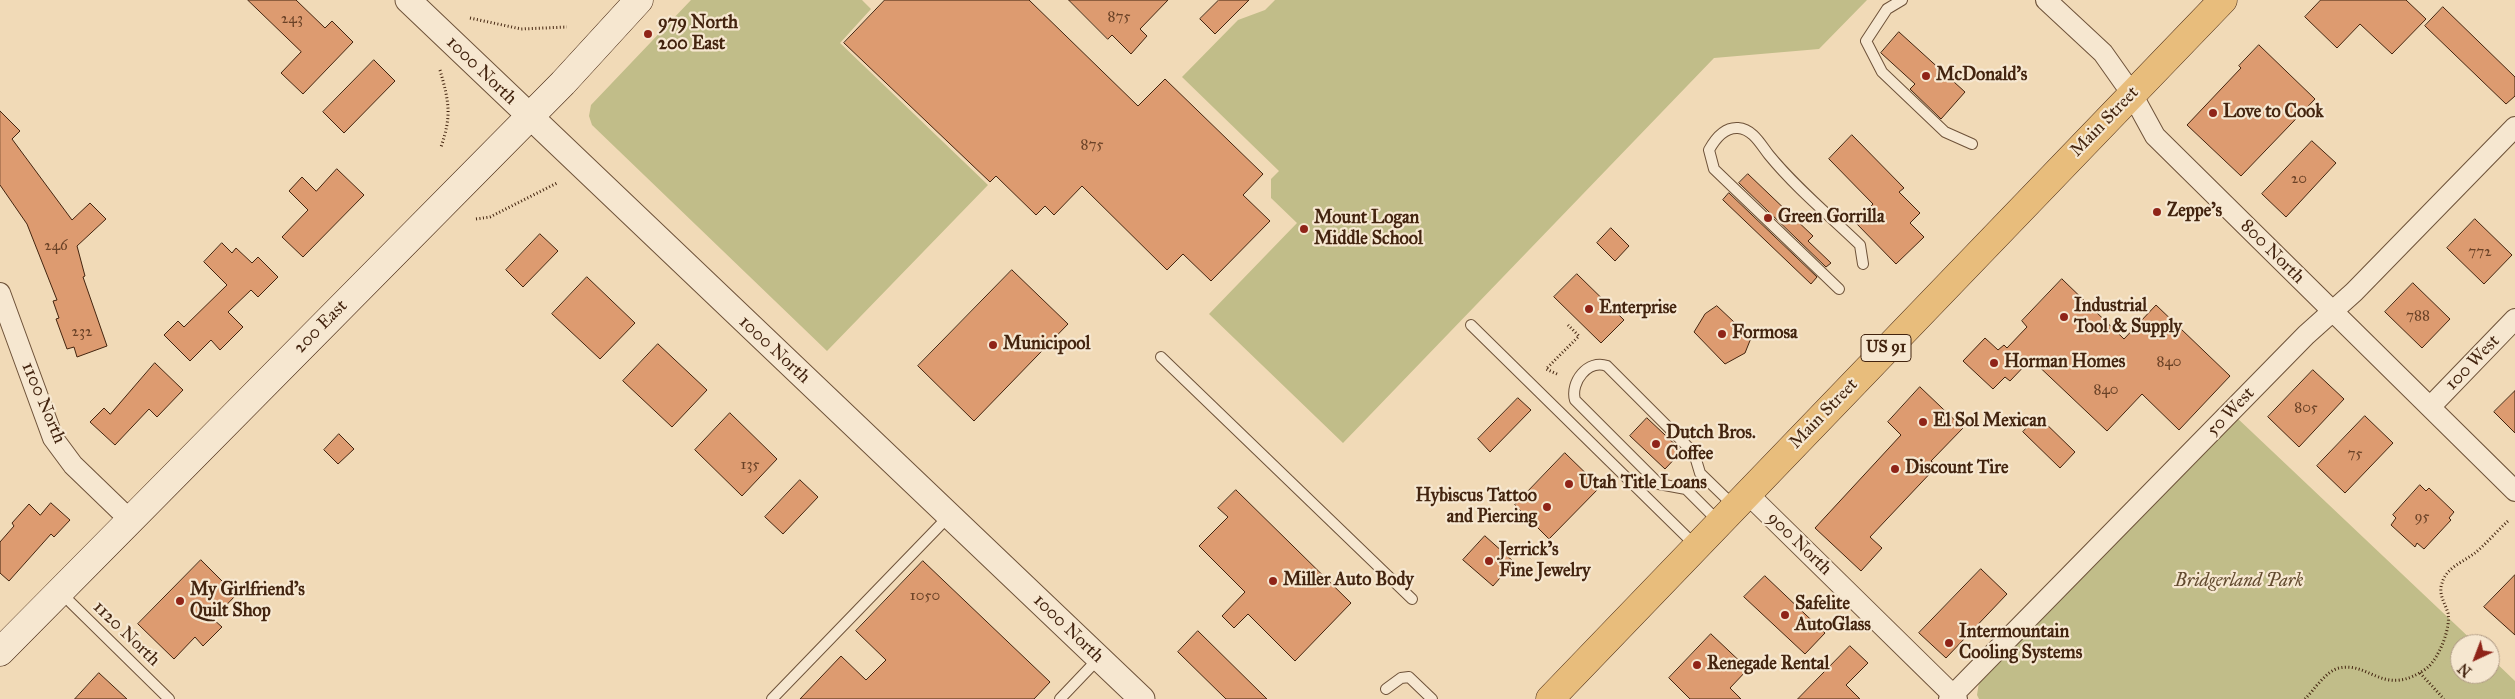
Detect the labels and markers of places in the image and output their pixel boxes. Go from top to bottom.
place label: 979 North 200 East [658,13,738,56]
marker: 979 North 200 East [642,28,654,40]
place label: McDonald's [1936,65,2027,87]
marker: McDonald's [1920,70,1932,82]
place label: Love to Cook [2223,102,2324,124]
marker: Love to Cook [2207,107,2219,119]
place label: Zeppe's [2167,201,2222,223]
marker: Zeppe's [2151,206,2163,218]
place label: Green Gorrilla [1778,207,1884,229]
place label: Mount Logan Middle School [1314,208,1423,250]
marker: Green Gorrilla [1762,212,1774,224]
marker: Mount Logan Middle School [1298,223,1310,235]
place label: Industrial Tool & Supply [2074,296,2182,338]
place label: Enterprise [1599,298,1677,320]
marker: Enterprise [1583,303,1595,315]
marker: Industrial Tool & Supply [2058,311,2070,323]
place label: Formosa [1732,323,1798,345]
marker: Formosa [1716,328,1728,340]
place label: Municipool [1003,334,1090,356]
marker: Municipool [987,339,999,351]
place label: Horman Homes [2004,352,2125,374]
marker: Horman Homes [1988,357,2000,369]
place label: El Sol Mexican [1933,411,2047,433]
marker: El Sol Mexican [1917,416,1929,428]
place label: Dutch Bros. Coffee [1666,423,1756,466]
marker: Dutch Bros. Coffee [1650,438,1662,450]
place label: Discount Tire [1905,458,2008,480]
marker: Discount Tire [1889,463,1901,475]
place label: Utah Title Loans [1579,473,1707,495]
marker: Utah Title Loans [1563,478,1575,490]
place label: Hybiscus Tattoo and Piercing [1416,486,1537,528]
marker: Hybiscus Tattoo and Piercing [1541,501,1553,513]
place label: Jerrick's Fine Jewelry [1499,540,1590,582]
marker: Jerrick's Fine Jewelry [1483,555,1495,567]
place label: Miller Auto Body [1283,570,1414,592]
marker: Miller Auto Body [1267,575,1279,587]
place label: My Girlfriend's Quilt Shop [190,580,305,622]
place label: Safelite AutoGlass [1795,594,1871,636]
marker: My Girlfriend's Quilt Shop [174,595,186,607]
marker: Safelite AutoGlass [1779,609,1791,621]
place label: Intermountain Cooling Systems [1959,622,2082,664]
marker: Intermountain Cooling Systems [1943,637,1955,649]
place label: Renegade Rental [1707,654,1829,676]
marker: Renegade Rental [1691,659,1703,671]

